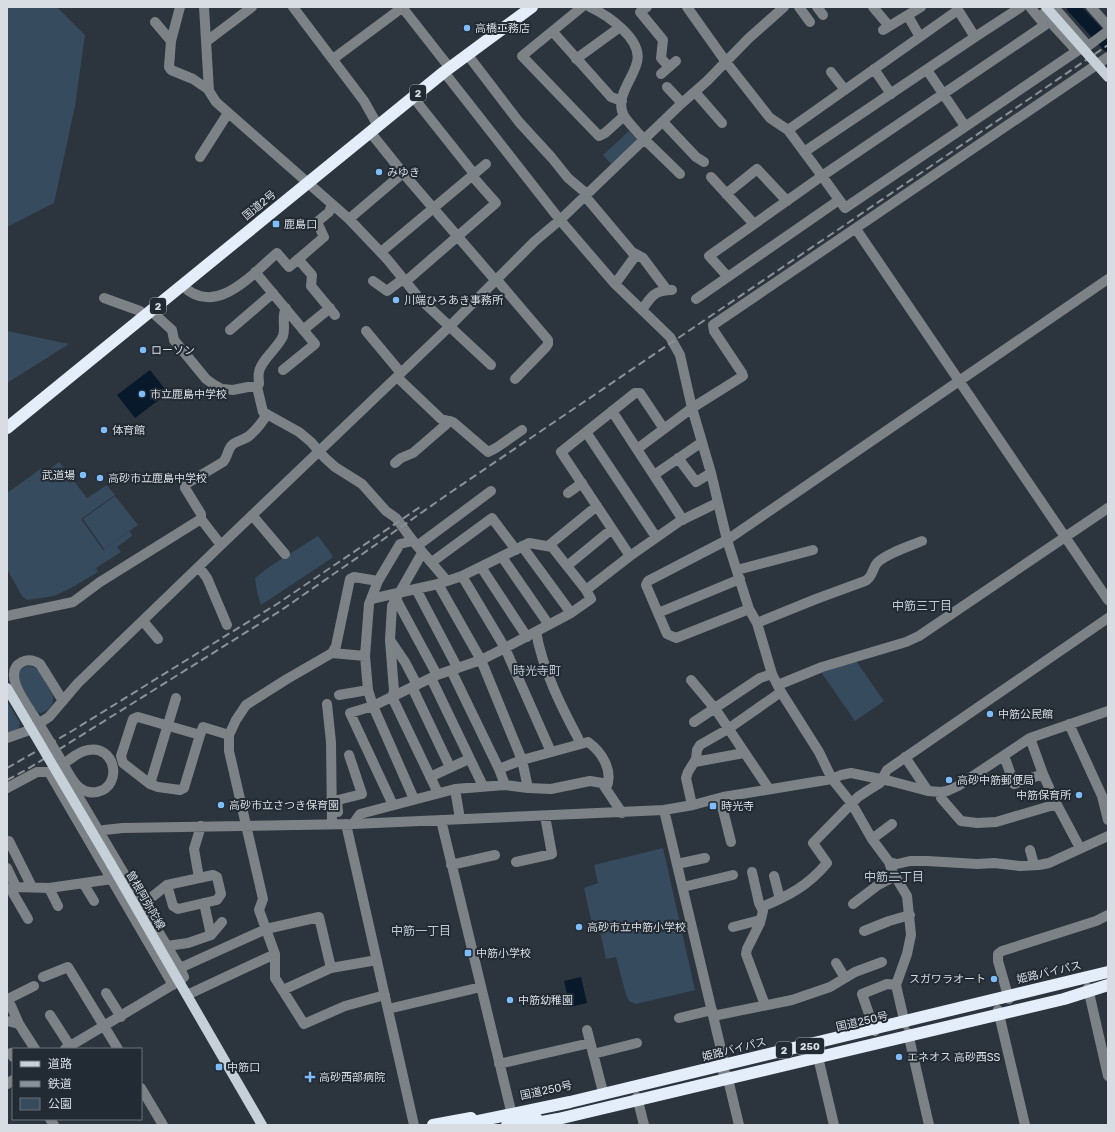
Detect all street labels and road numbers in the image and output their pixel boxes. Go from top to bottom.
road number: 2 [410,85,426,101]
street label: 国道2号 [240,188,279,223]
road number: 2 [150,298,166,314]
street label: 曽根阿弥陀線 [123,868,168,932]
street label: 姫路バイパス [1016,959,1083,986]
street label: 国道250号 [835,1009,889,1034]
street label: 姫路バイパス [701,1035,768,1064]
road number: 250 [796,1038,824,1054]
road number: 2 [776,1042,792,1058]
street label: 国道250号 [519,1079,573,1102]

